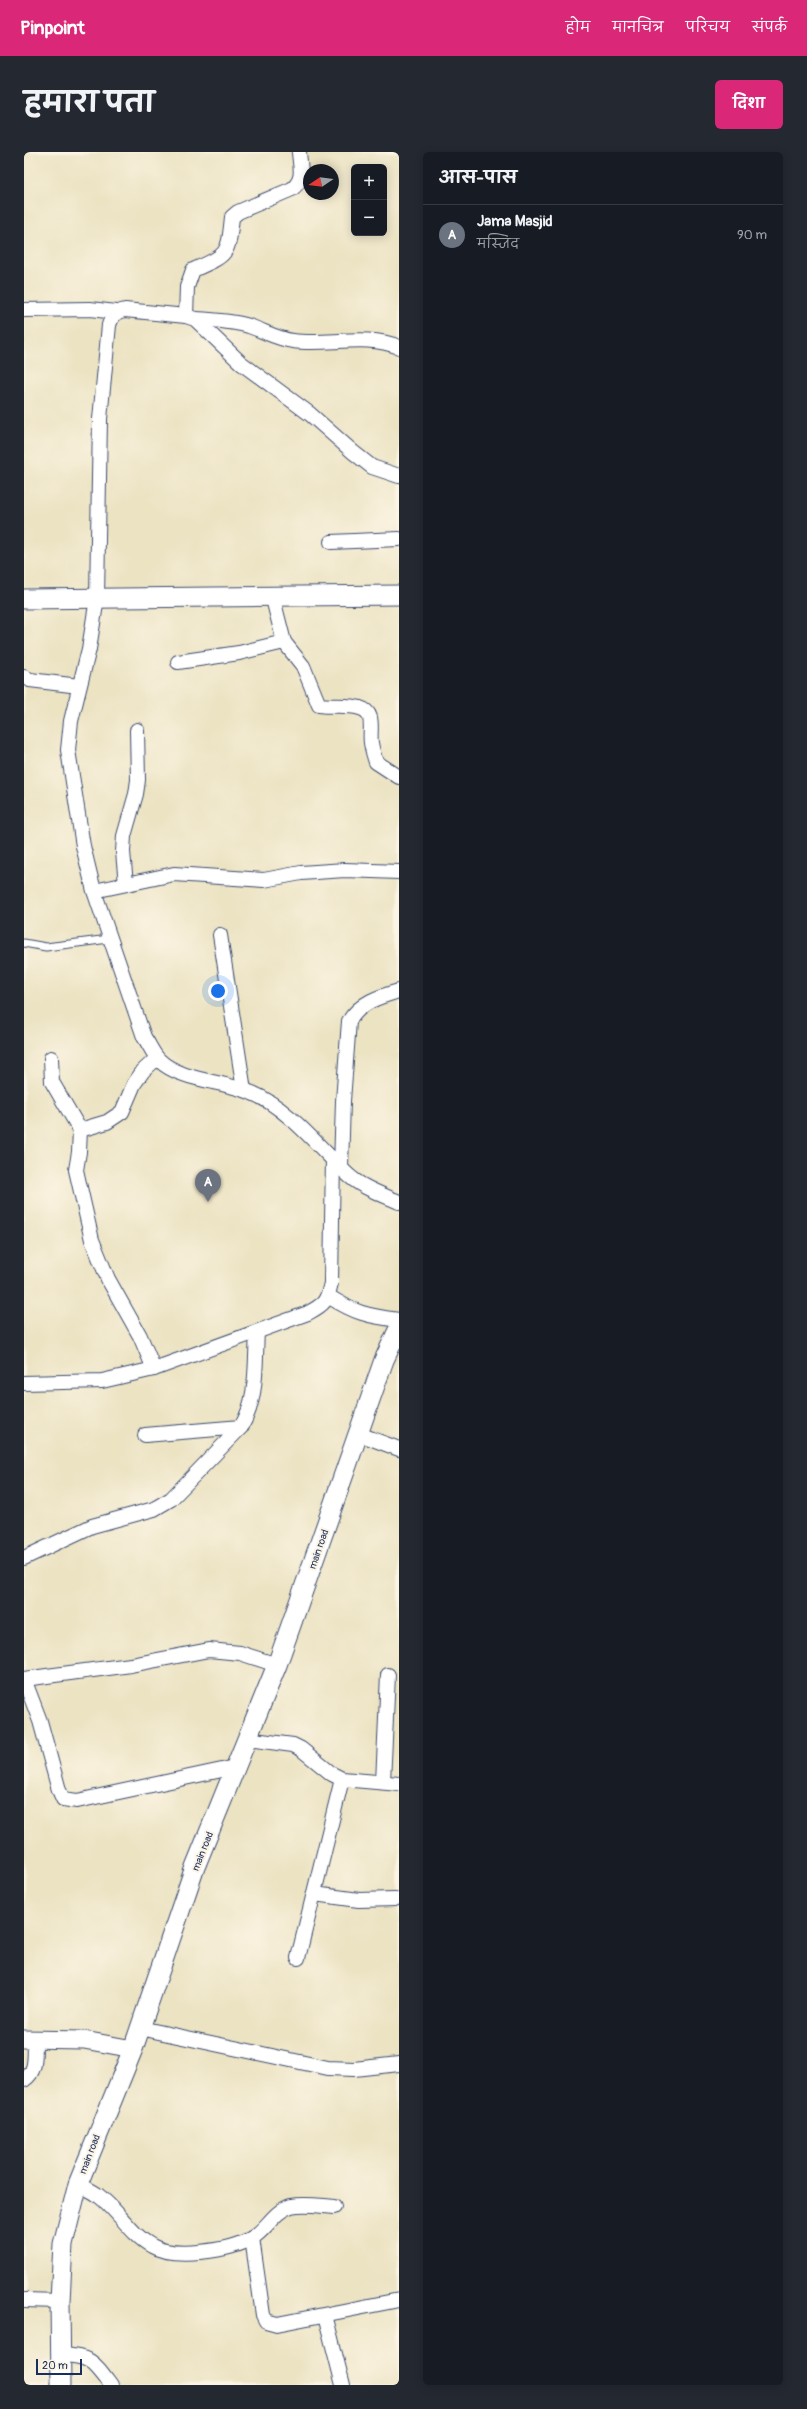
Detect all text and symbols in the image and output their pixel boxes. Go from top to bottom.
text: Pinpoint [20,16,85,40]
text: होम [566,19,590,36]
text: मानचित्र [612,19,664,36]
text: परिचय [686,19,730,36]
text: संपर्क [752,19,787,36]
button: दिशा [715,80,783,129]
text: हमारा पता [24,86,155,121]
north arrow [303,164,339,200]
map controls [351,164,387,236]
button: + [351,164,387,200]
text: आस-पास [439,167,517,188]
button: − [351,200,387,236]
text: Jama Masjid [477,212,553,231]
text: A [448,227,456,243]
text: 90 m [737,227,767,243]
text: मस्जिद [477,236,519,252]
your location [208,981,228,1001]
pin: A [195,1169,221,1202]
street label: main road [307,1528,331,1571]
street label: main road [190,1830,216,1873]
street label: main road [77,2133,103,2176]
scale bar [36,2357,82,2376]
text: 20 m [42,2359,68,2372]

